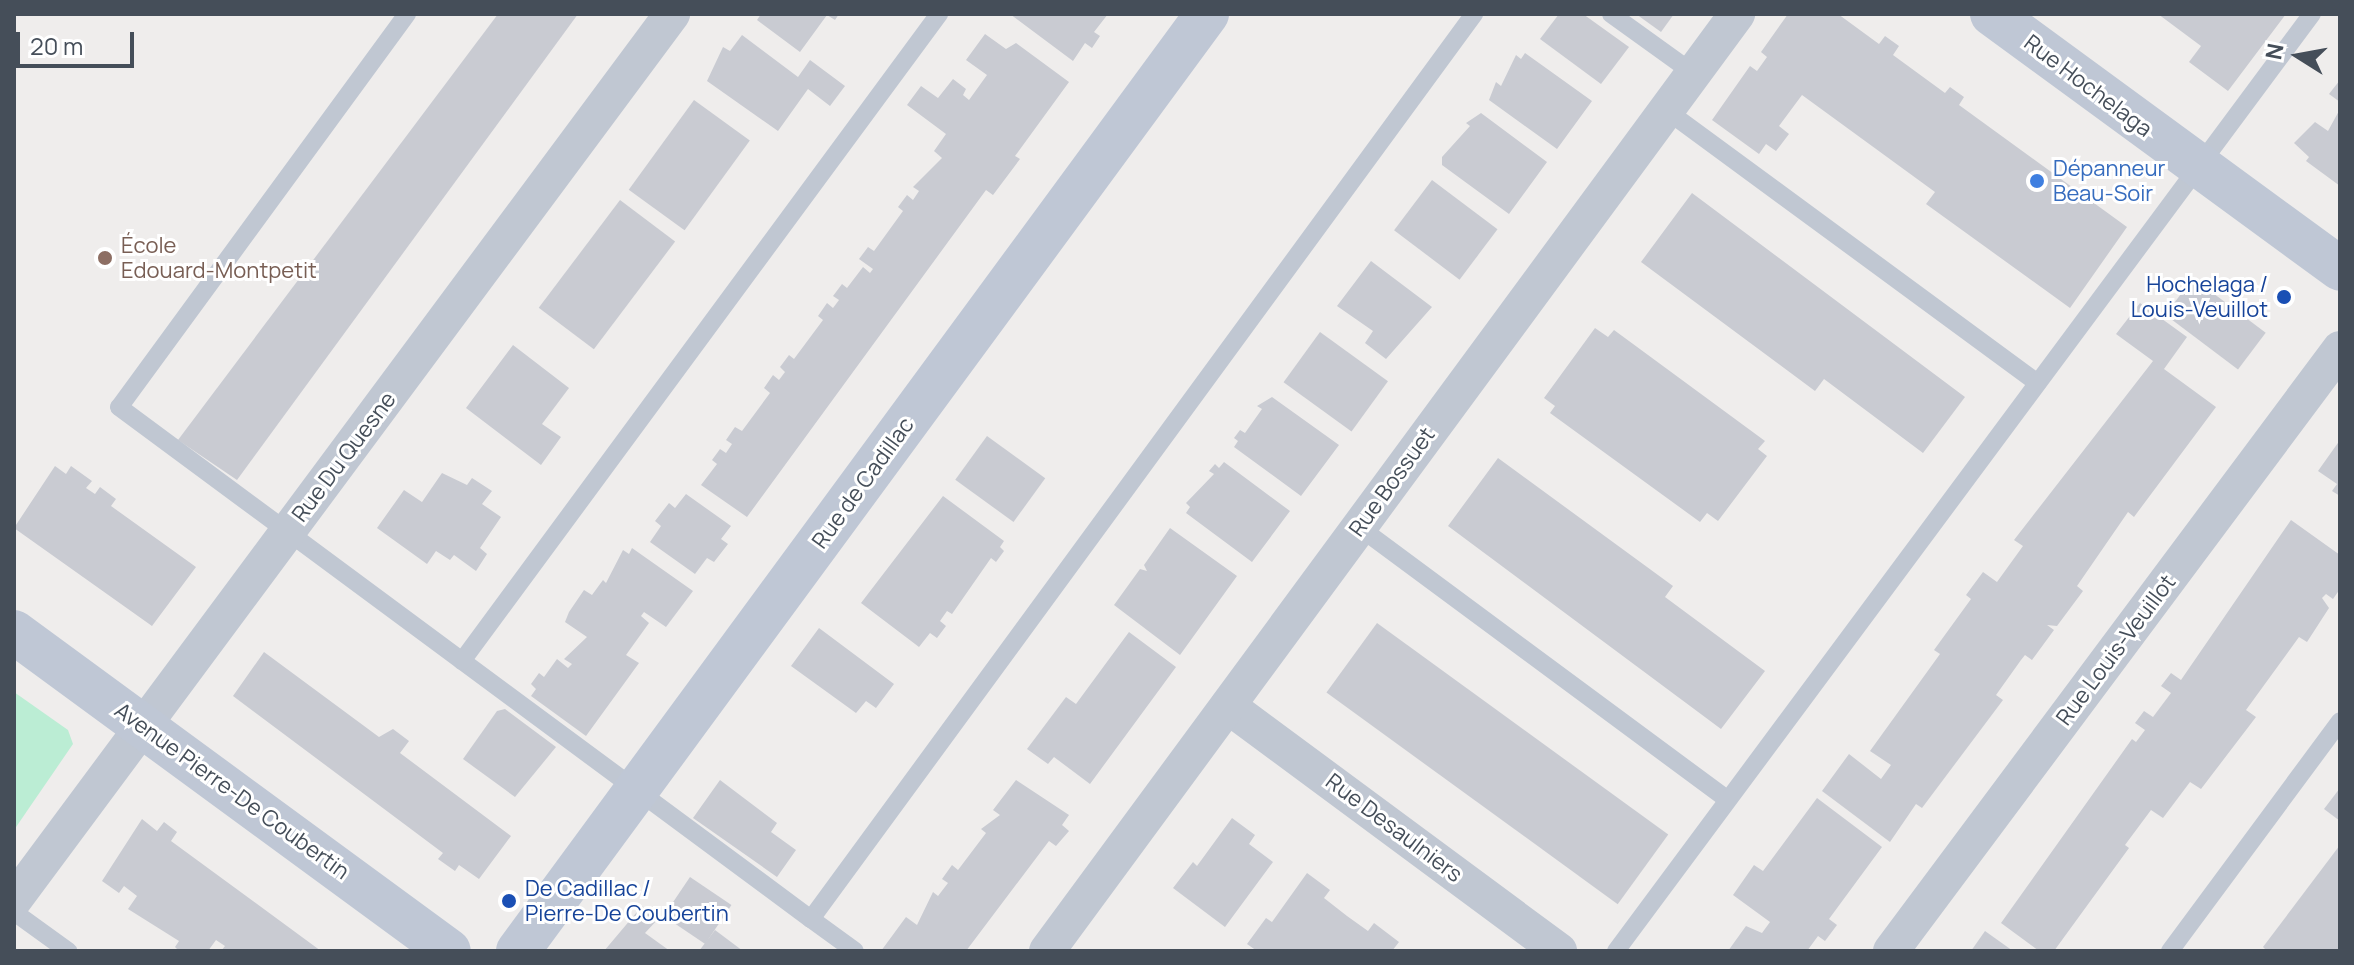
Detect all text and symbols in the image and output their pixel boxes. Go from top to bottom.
scale bar [20,16,138,66]
north arrow [2258,16,2338,96]
text: 20 m [30,29,83,62]
street label: Rue Hochelaga [2019,29,2157,143]
text: N [2258,41,2291,62]
place label: Dépanneur Beau-Soir [2053,155,2165,206]
marker: Dépanneur Beau-Soir [2028,172,2046,190]
place label: École Edouard-Montpetit [121,232,317,284]
marker: École Edouard-Montpetit [96,249,114,267]
place label: Hochelaga / Louis-Veuillot [2131,271,2268,322]
marker: Hochelaga / Louis-Veuillot [2275,288,2293,306]
street label: Rue Du Quesne [287,387,401,527]
street label: Rue de Cadillac [807,412,919,554]
street label: Rue Bossuet [1344,422,1440,542]
street label: Rue Louis-Veuillot [2051,570,2181,730]
street label: Avenue Pierre-De Coubertin [110,697,354,885]
street label: Rue Desaulniers [1321,768,1467,888]
place label: De Cadillac / Pierre-De Coubertin [525,875,729,926]
marker: De Cadillac / Pierre-De Coubertin [500,892,518,910]

